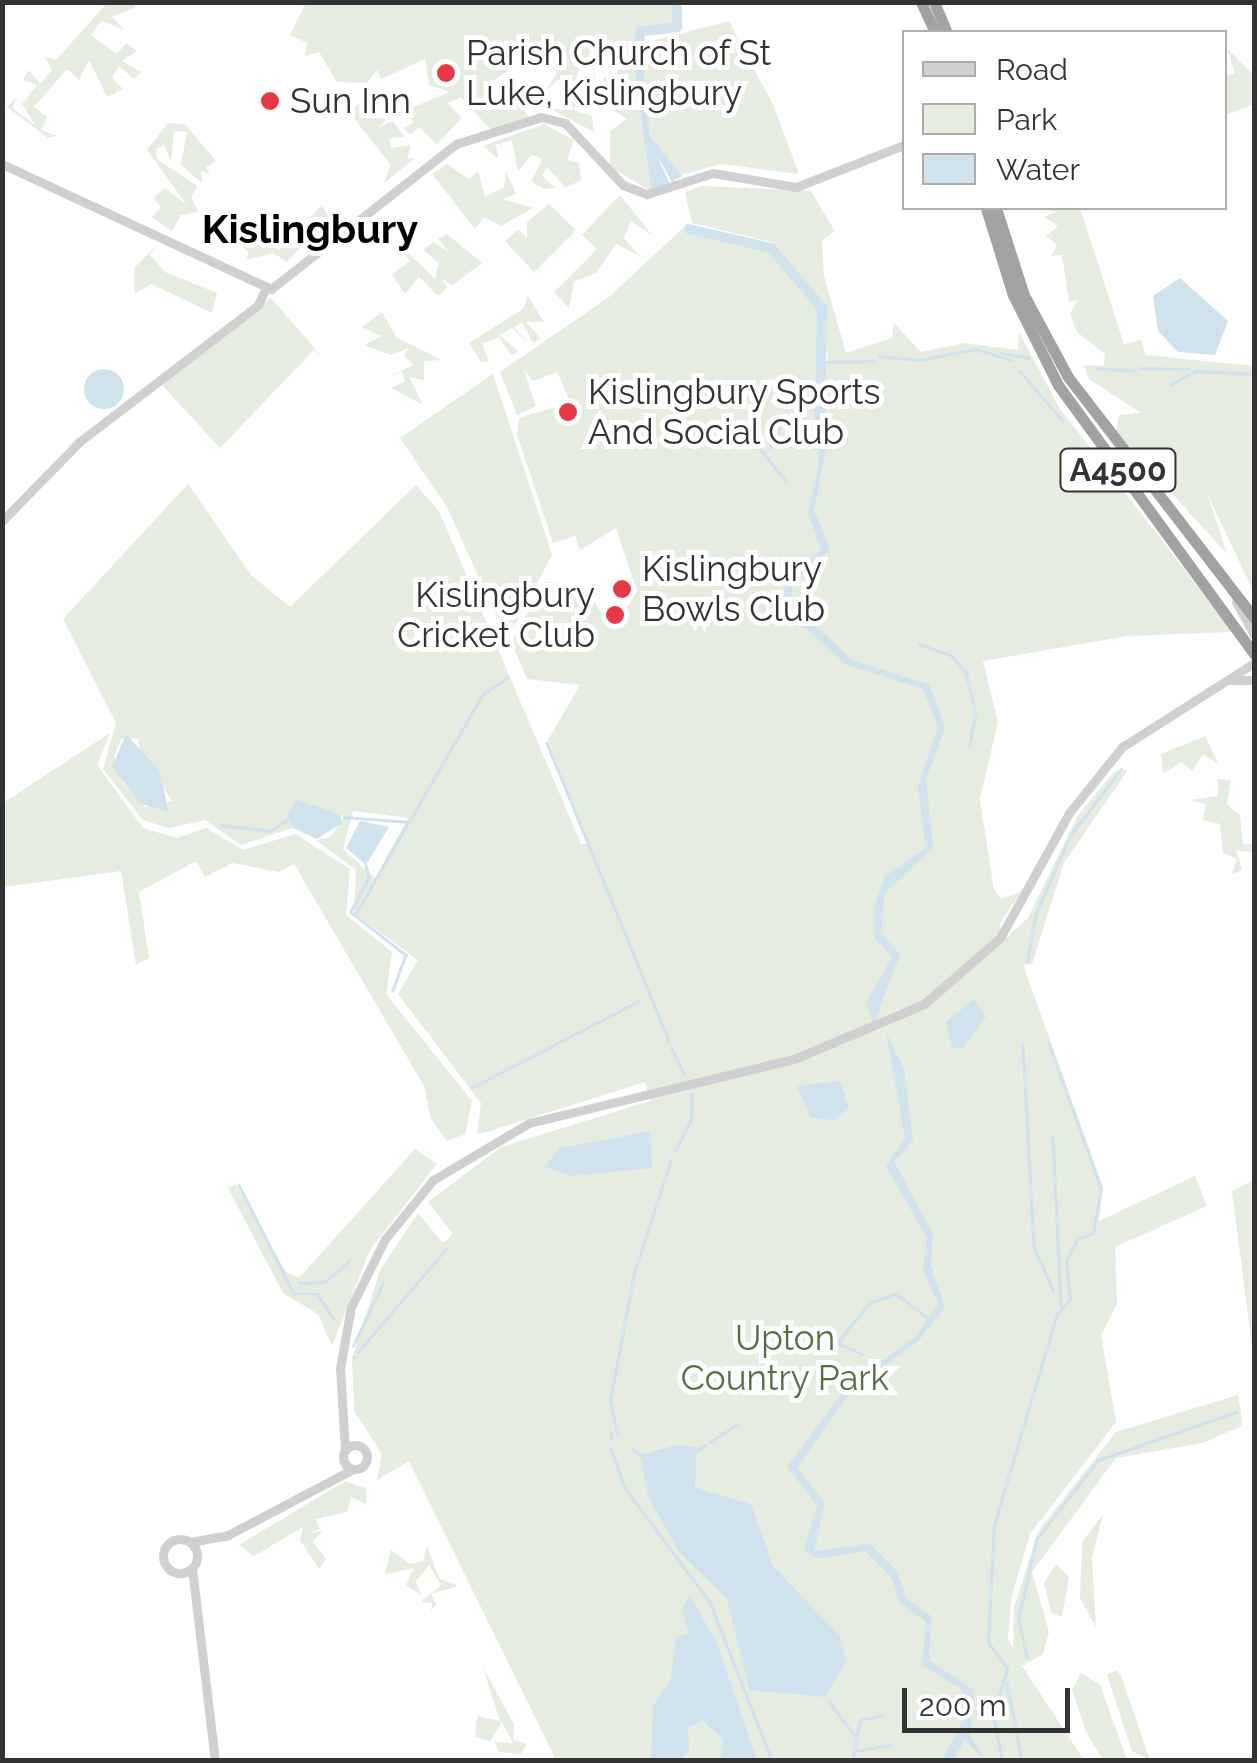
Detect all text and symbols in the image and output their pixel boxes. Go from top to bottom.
legend [902,30,1227,210]
place label: Parish Church of St Luke, Kislingbury [466,32,772,114]
text: Road [996,52,1068,87]
marker: Parish Church of St Luke, Kislingbury [435,62,457,84]
place label: Sun Inn [290,80,411,122]
marker: Sun Inn [259,90,281,112]
text: Park [996,102,1057,137]
text: Water [996,152,1080,187]
district label: Kislingbury [202,205,418,253]
place label: Kislingbury Sports And Social Club [588,371,881,453]
marker: Kislingbury Sports And Social Club [557,401,579,423]
road number: A4500 [1058,443,1178,497]
place label: Kislingbury Bowls Club [642,548,825,630]
place label: Kislingbury Cricket Club [397,574,595,656]
marker: Kislingbury Bowls Club [611,578,633,600]
marker: Kislingbury Cricket Club [604,604,626,626]
park label: Upton Country Park [680,1317,890,1399]
scale bar [907,1668,1074,1730]
text: 200 m [919,1688,1007,1723]

